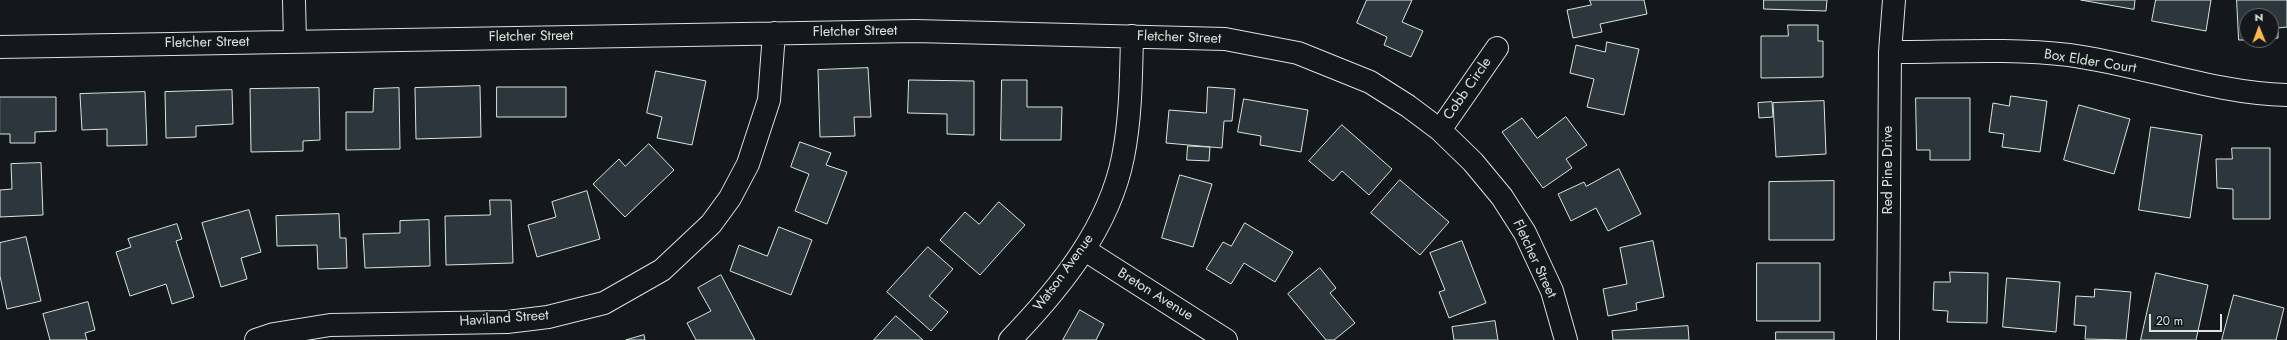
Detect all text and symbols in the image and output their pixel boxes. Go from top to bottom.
north arrow [2239,8,2279,48]
text: N [2254,9,2263,25]
street label: Fletcher Street [813,23,897,41]
street label: Fletcher Street [489,28,573,46]
street label: Fletcher Street [1137,28,1221,48]
street label: Fletcher Street [165,34,249,52]
street label: Box Elder Court [2043,46,2137,78]
street label: Cobb Circle [1440,55,1496,123]
street label: Red Pine Drive [1881,126,1897,214]
street label: Fletcher Street [1509,217,1559,301]
street label: Watson Avenue [1030,231,1098,315]
street label: Breton Avenue [1114,265,1196,325]
scale bar [2151,306,2224,332]
street label: Haviland Street [459,308,549,330]
text: 20 m [2156,312,2183,330]

